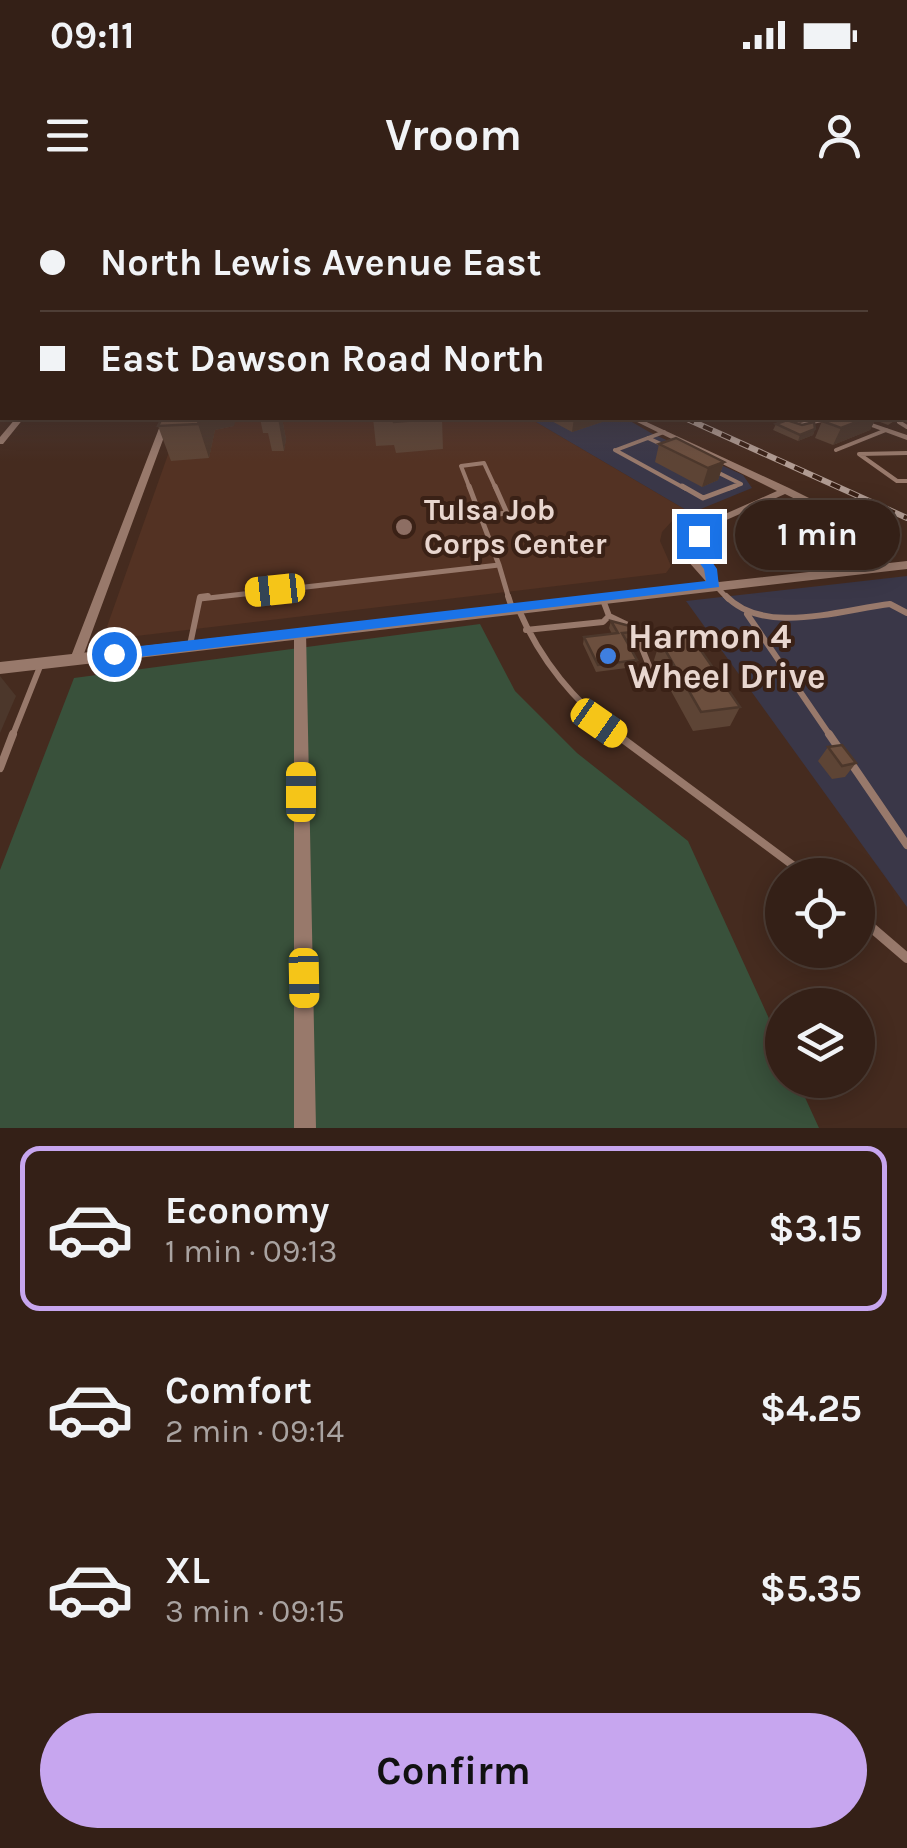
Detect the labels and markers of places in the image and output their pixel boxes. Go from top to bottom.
place label: Tulsa Job Corps Center [424,492,607,562]
marker: Tulsa Job Corps Center [393,516,415,538]
place label: Harmon 4 Wheel Drive [628,616,826,697]
marker: Harmon 4 Wheel Drive [597,645,619,667]

